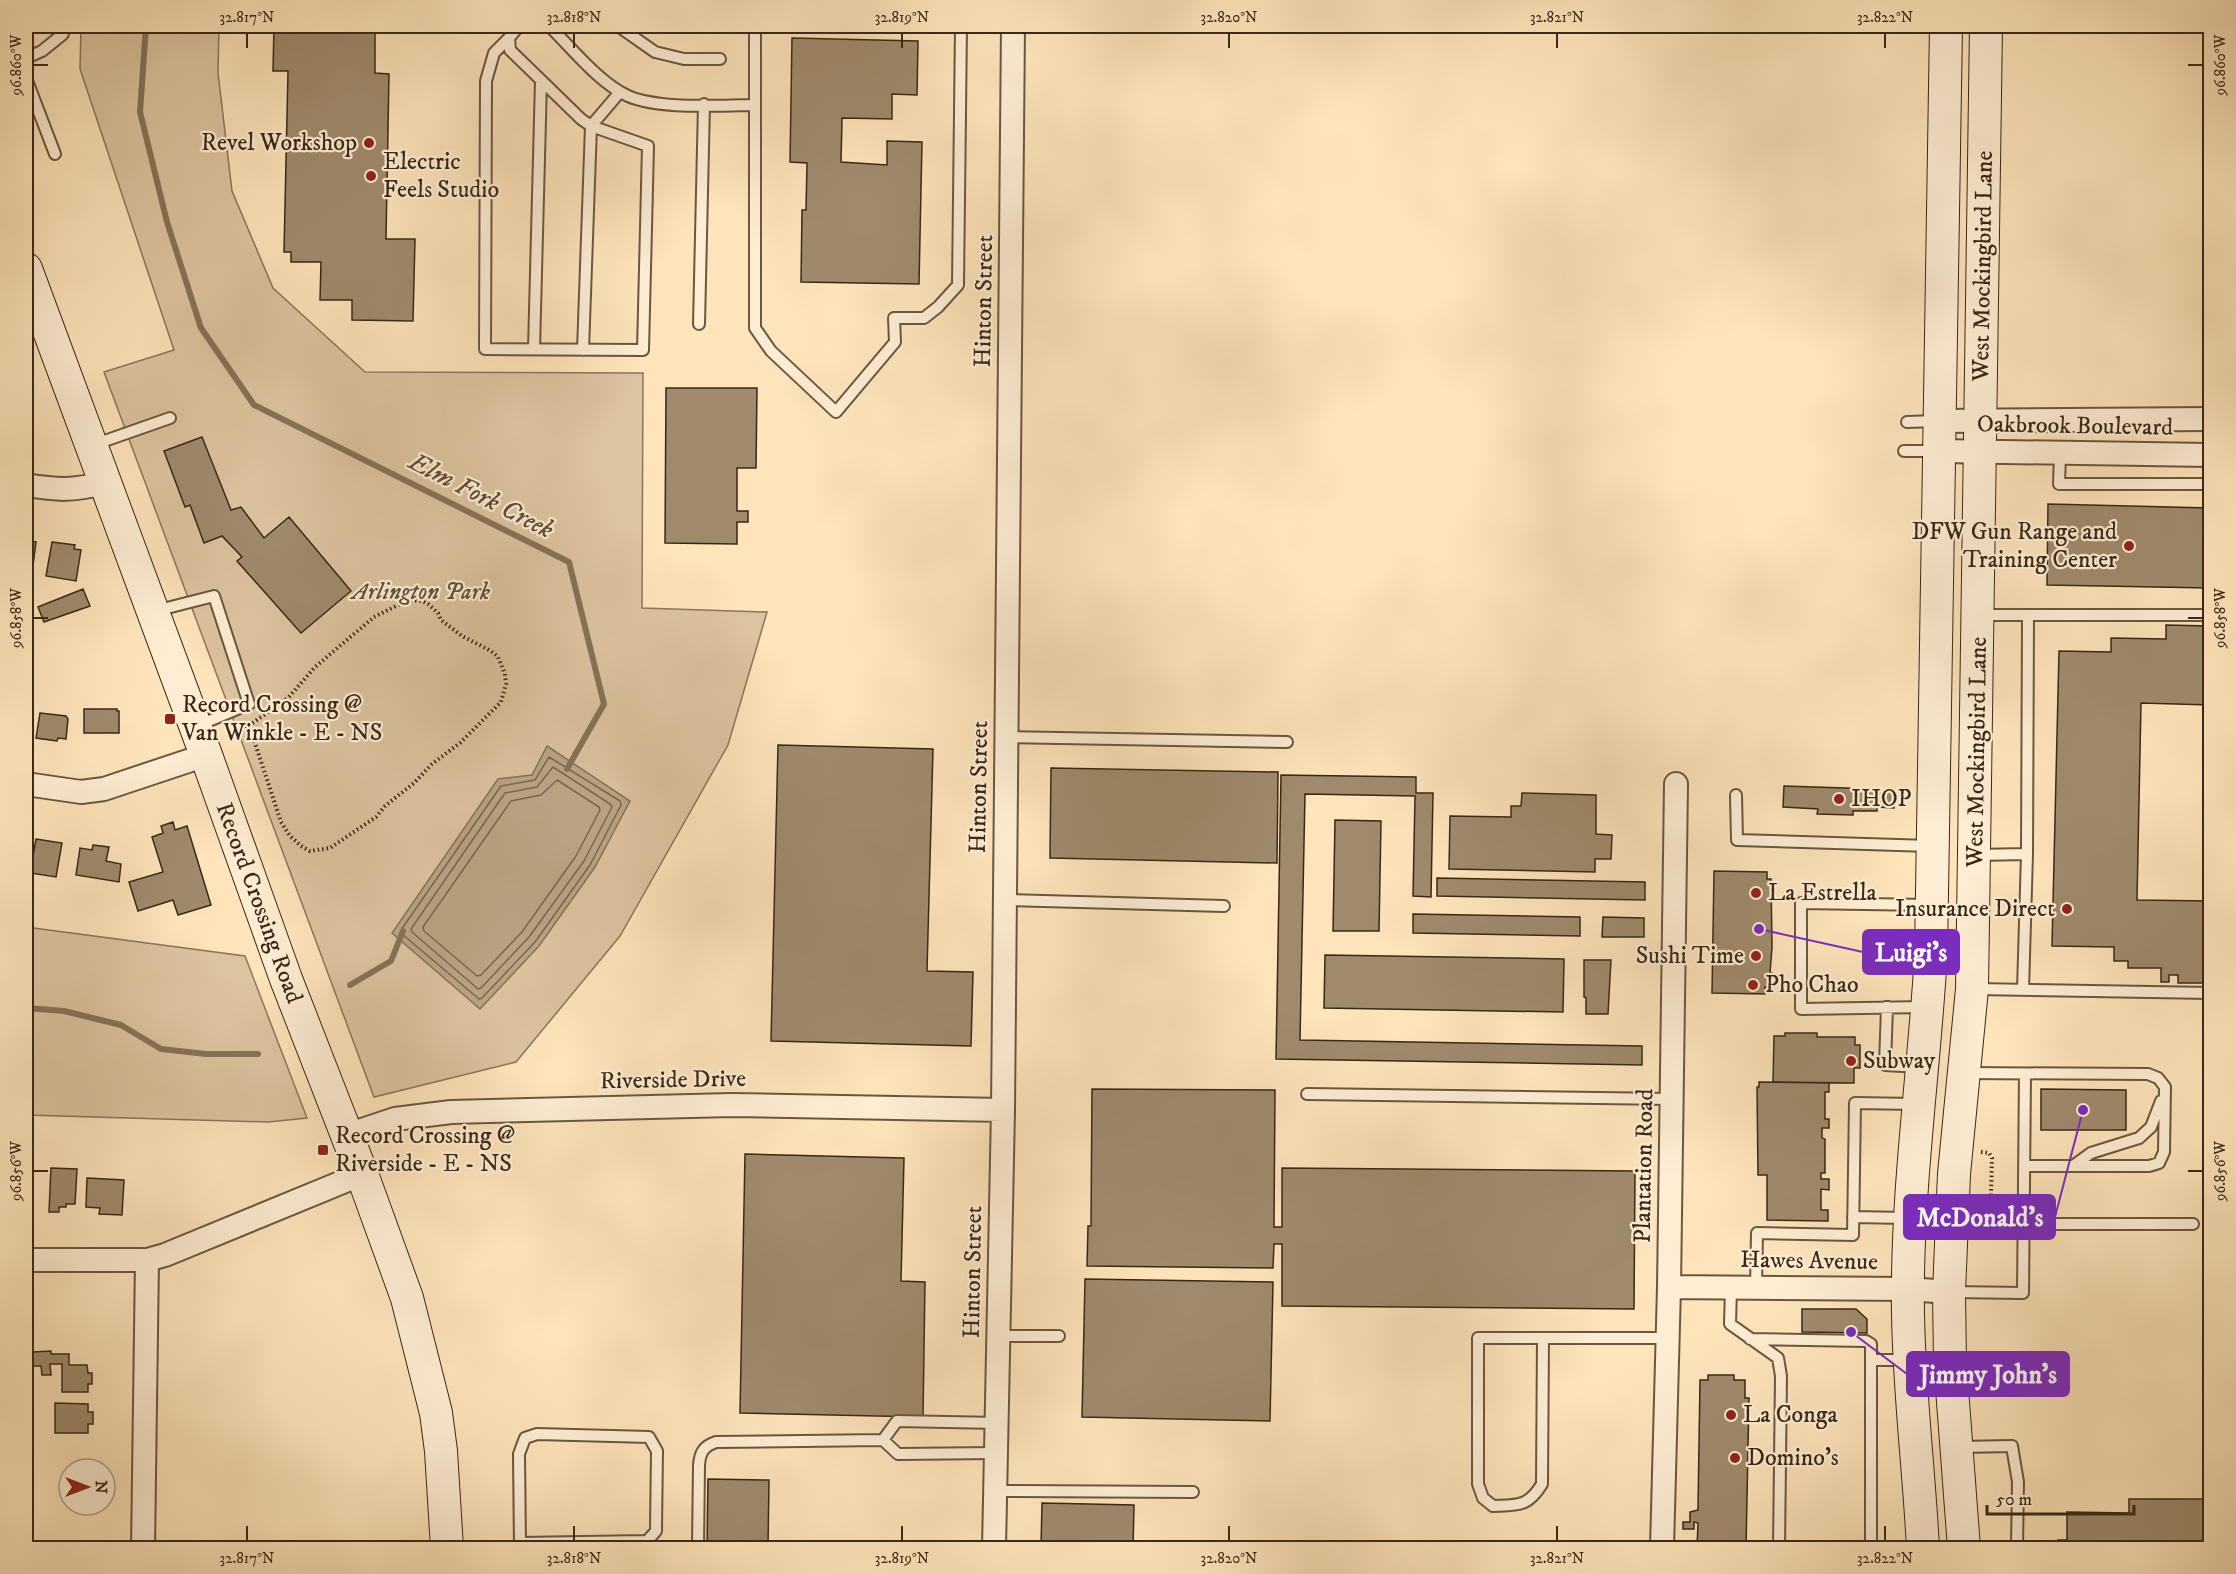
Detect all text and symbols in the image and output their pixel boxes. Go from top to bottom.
text: 32.817°N [220,8,274,27]
text: 32.818°N [547,8,601,27]
text: 32.819°N [875,8,929,27]
text: 32.820°N [1201,8,1257,27]
text: 32.821°N [1530,8,1584,27]
text: 32.822°N [1857,8,1913,27]
text: 96.860°W [7,34,26,96]
text: 96.860°W [2211,34,2230,96]
place label: Revel Workshop [201,128,357,158]
marker: Revel Workshop [362,136,376,150]
place label: Electric Feels Studio [383,147,499,205]
street label: West Mockingbird Lane [1966,150,2000,383]
marker: Electric Feels Studio [364,169,378,183]
street label: Hinton Street [968,234,1000,368]
street label: Oakbrook Boulevard [1977,409,2173,443]
water label: Elm Fork Creek [401,445,559,547]
place label: DFW Gun Range and Training Center [1911,517,2117,575]
marker: DFW Gun Range and Training Center [2122,539,2136,553]
park label: Arlington Park [349,577,490,607]
text: 96.858°W [7,588,26,649]
text: 96.858°W [2211,588,2230,649]
street label: West Mockingbird Lane [1960,636,1994,869]
place label: Record Crossing @ Van Winkle - E - NS [181,690,382,748]
marker: Record Crossing @ Van Winkle - E - NS [163,712,177,726]
street label: Hinton Street [963,720,995,854]
place label: IHOP [1851,784,1912,814]
marker: IHOP [1832,792,1846,806]
street label: Record Crossing Road [209,799,309,1007]
place label: La Estrella [1768,878,1878,908]
marker: La Estrella [1749,886,1763,900]
place label: Insurance Direct [1895,894,2055,924]
marker: Insurance Direct [2060,902,2074,916]
callout: Luigi's [1863,930,1959,974]
text: Luigi's [1875,937,1947,970]
place label: Sushi Time [1636,941,1744,971]
marker: Sushi Time [1749,949,1763,963]
place label: Pho Chao [1765,970,1859,1000]
marker: Pho Chao [1746,978,1760,992]
place label: Subway [1863,1046,1936,1076]
marker: Subway [1844,1054,1858,1068]
street label: Riverside Drive [600,1064,746,1096]
street label: Plantation Road [1628,1088,1660,1243]
place label: Record Crossing @ Riverside - E - NS [335,1121,515,1179]
text: 96.856°W [7,1141,26,1202]
text: 96.856°W [2211,1141,2230,1202]
marker: Record Crossing @ Riverside - E - NS [316,1143,330,1157]
callout: McDonald's [1904,1195,2055,1239]
text: McDonald's [1917,1202,2044,1235]
street label: Hinton Street [957,1205,989,1339]
street label: Hawes Avenue [1740,1245,1878,1277]
callout: Jimmy John's [1907,1352,2069,1396]
text: Jimmy John's [1916,1359,2057,1392]
place label: La Conga [1743,1400,1838,1430]
marker: La Conga [1724,1408,1738,1422]
place label: Domino's [1747,1443,1839,1473]
marker: Domino's [1728,1451,1742,1465]
north arrow [57,1457,117,1517]
scale bar [1987,1478,2134,1516]
text: N [91,1480,111,1494]
text: 50 m [1996,1489,2032,1511]
text: 32.817°N [220,1549,274,1568]
text: 32.818°N [547,1549,601,1568]
text: 32.819°N [875,1549,929,1568]
text: 32.820°N [1201,1549,1257,1568]
text: 32.821°N [1530,1549,1584,1568]
text: 32.822°N [1857,1549,1913,1568]

